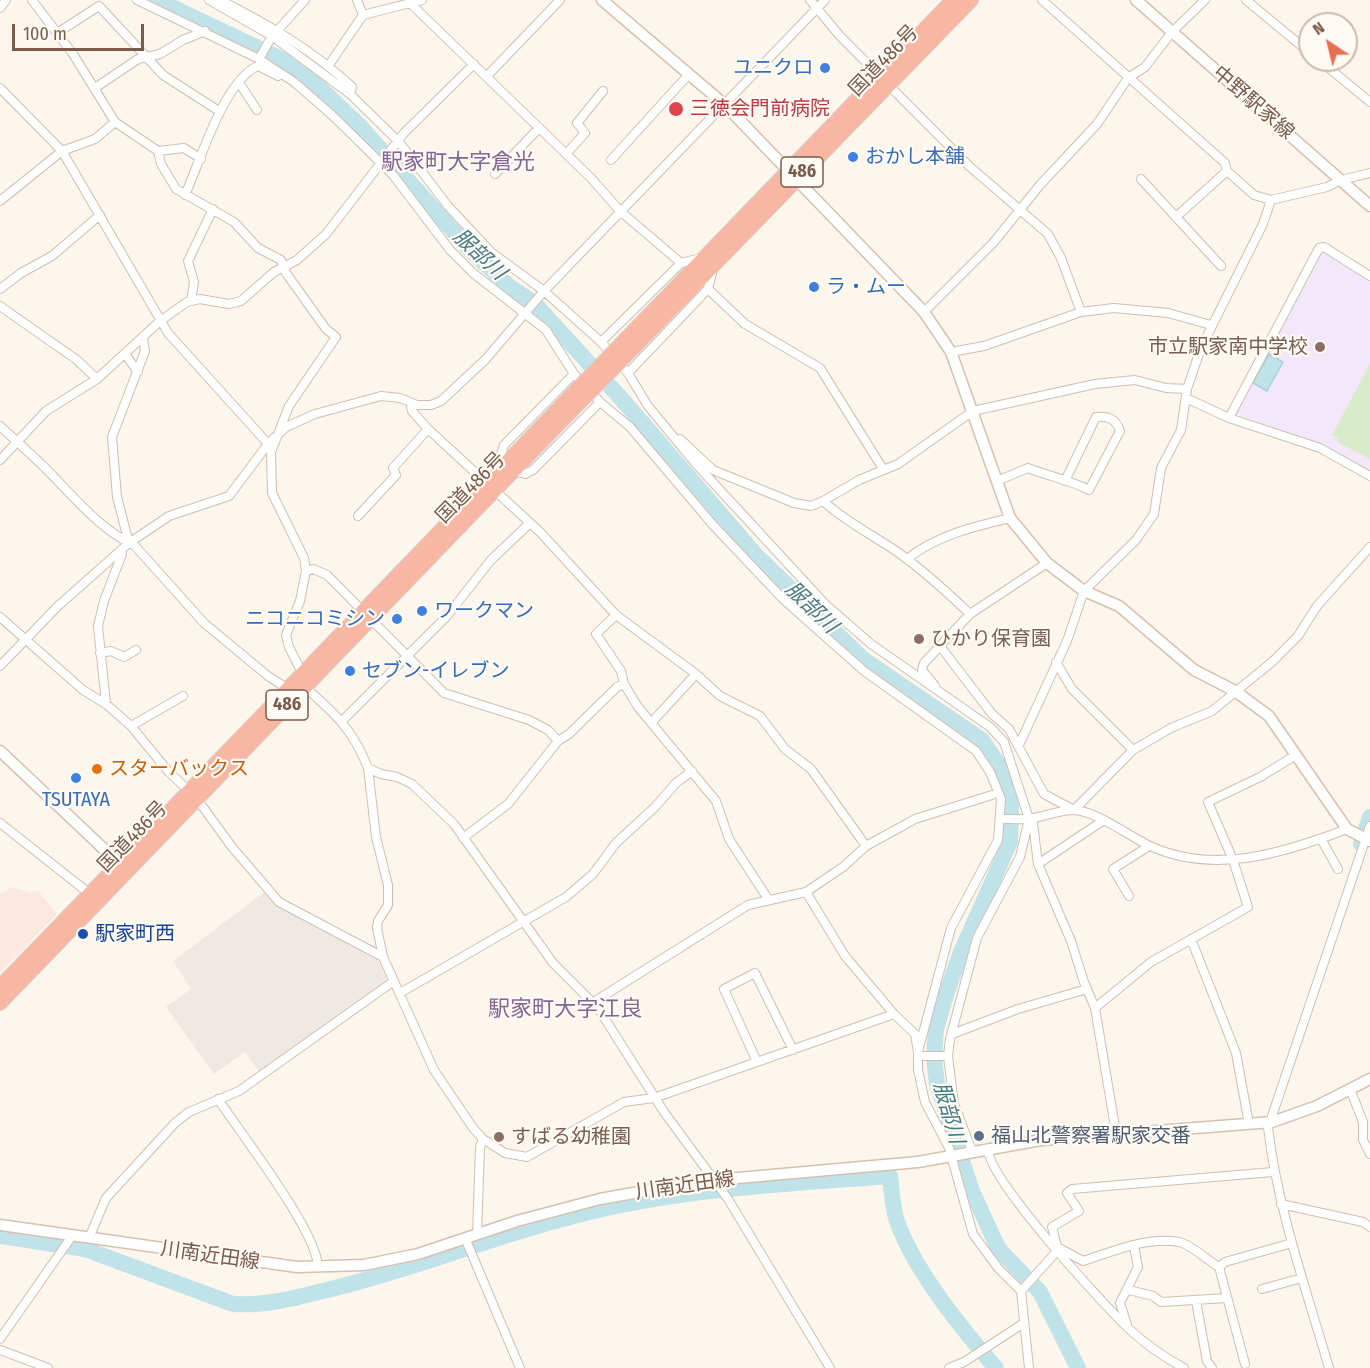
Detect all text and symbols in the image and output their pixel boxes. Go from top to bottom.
scale bar [15,12,147,50]
north arrow [1298,12,1358,72]
text: N [1309,18,1328,39]
street label: 国道486号 [844,20,924,102]
text: 100 m [23,23,67,45]
place label: ユニクロ [733,56,813,80]
marker: ユニクロ [818,61,832,75]
street label: 中野駅家線 [1207,61,1299,145]
place label: 三徳会門前病院 [690,97,830,121]
marker: 三徳会門前病院 [667,100,685,118]
place label: おかし本舗 [865,145,965,169]
district label: 駅家町大字倉光 [381,150,535,176]
marker: おかし本舗 [846,150,860,164]
road number: 486 [781,157,823,187]
water label: 服部川 [447,224,511,286]
place label: ラ・ムー [826,275,906,299]
marker: ラ・ムー [807,280,821,294]
place label: 市立駅家南中学校 [1148,335,1308,359]
marker: 市立駅家南中学校 [1313,340,1327,354]
street label: 国道486号 [431,447,511,529]
water label: 服部川 [780,577,842,639]
place label: ワークマン [434,599,534,623]
marker: ワークマン [415,604,429,618]
place label: ニコニコミシン [245,607,385,631]
marker: ニコニコミシン [390,612,404,626]
place label: ひかり保育園 [931,627,1051,651]
marker: ひかり保育園 [912,632,926,646]
place label: セブン-イレブン [362,659,509,683]
marker: セブン-イレブン [343,664,357,678]
road number: 486 [266,690,308,720]
place label: スターバックス [109,757,249,781]
marker: スターバックス [90,762,104,776]
marker: TSUTAYA [69,771,83,785]
place label: TSUTAYA [42,788,110,812]
street label: 国道486号 [93,796,173,878]
place label: 駅家町西 [95,922,175,946]
marker: 駅家町西 [76,927,90,941]
district label: 駅家町大字江良 [488,997,642,1023]
water label: 服部川 [927,1079,969,1147]
place label: 福山北警察署駅家交番 [991,1124,1191,1148]
place label: すばる幼稚園 [511,1125,631,1149]
marker: 福山北警察署駅家交番 [972,1129,986,1143]
marker: すばる幼稚園 [492,1130,506,1144]
street label: 川南近田線 [634,1167,736,1205]
street label: 川南近田線 [159,1237,261,1275]

